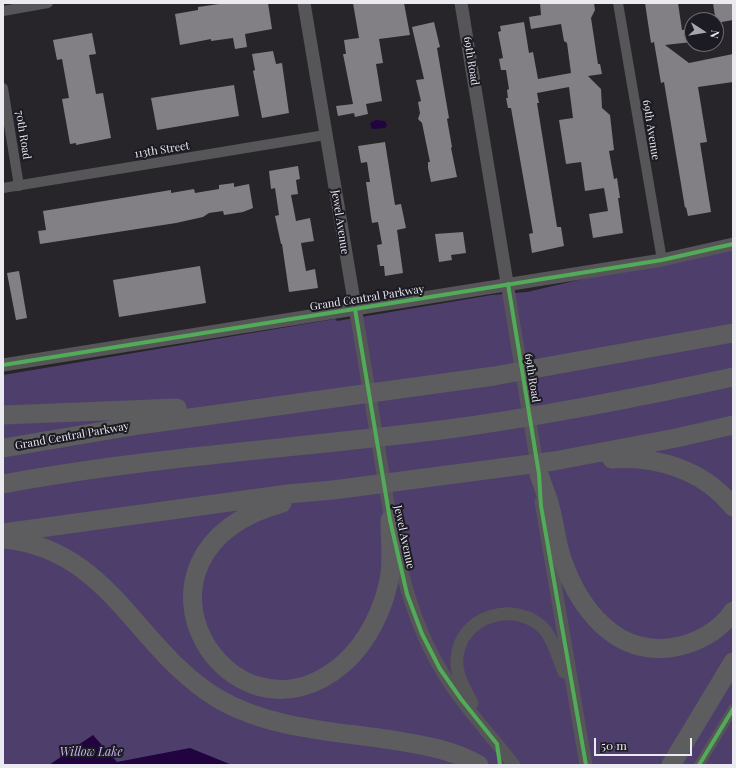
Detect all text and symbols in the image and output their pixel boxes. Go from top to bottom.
north arrow [684,12,724,52]
text: N [707,29,723,40]
street label: 69th Road [461,36,481,86]
street label: 69th Avenue [640,99,662,161]
street label: 70th Road [13,110,33,160]
street label: 113th Street [134,139,190,161]
street label: Jewel Avenue [328,189,352,255]
street label: Grand Central Parkway [309,282,425,314]
street label: 69th Road [522,353,542,403]
street label: Grand Central Parkway [14,419,130,453]
street label: Jewel Avenue [391,504,417,570]
scale bar [596,730,694,756]
text: 50 m [601,737,627,753]
water label: Willow Lake [59,745,123,759]

